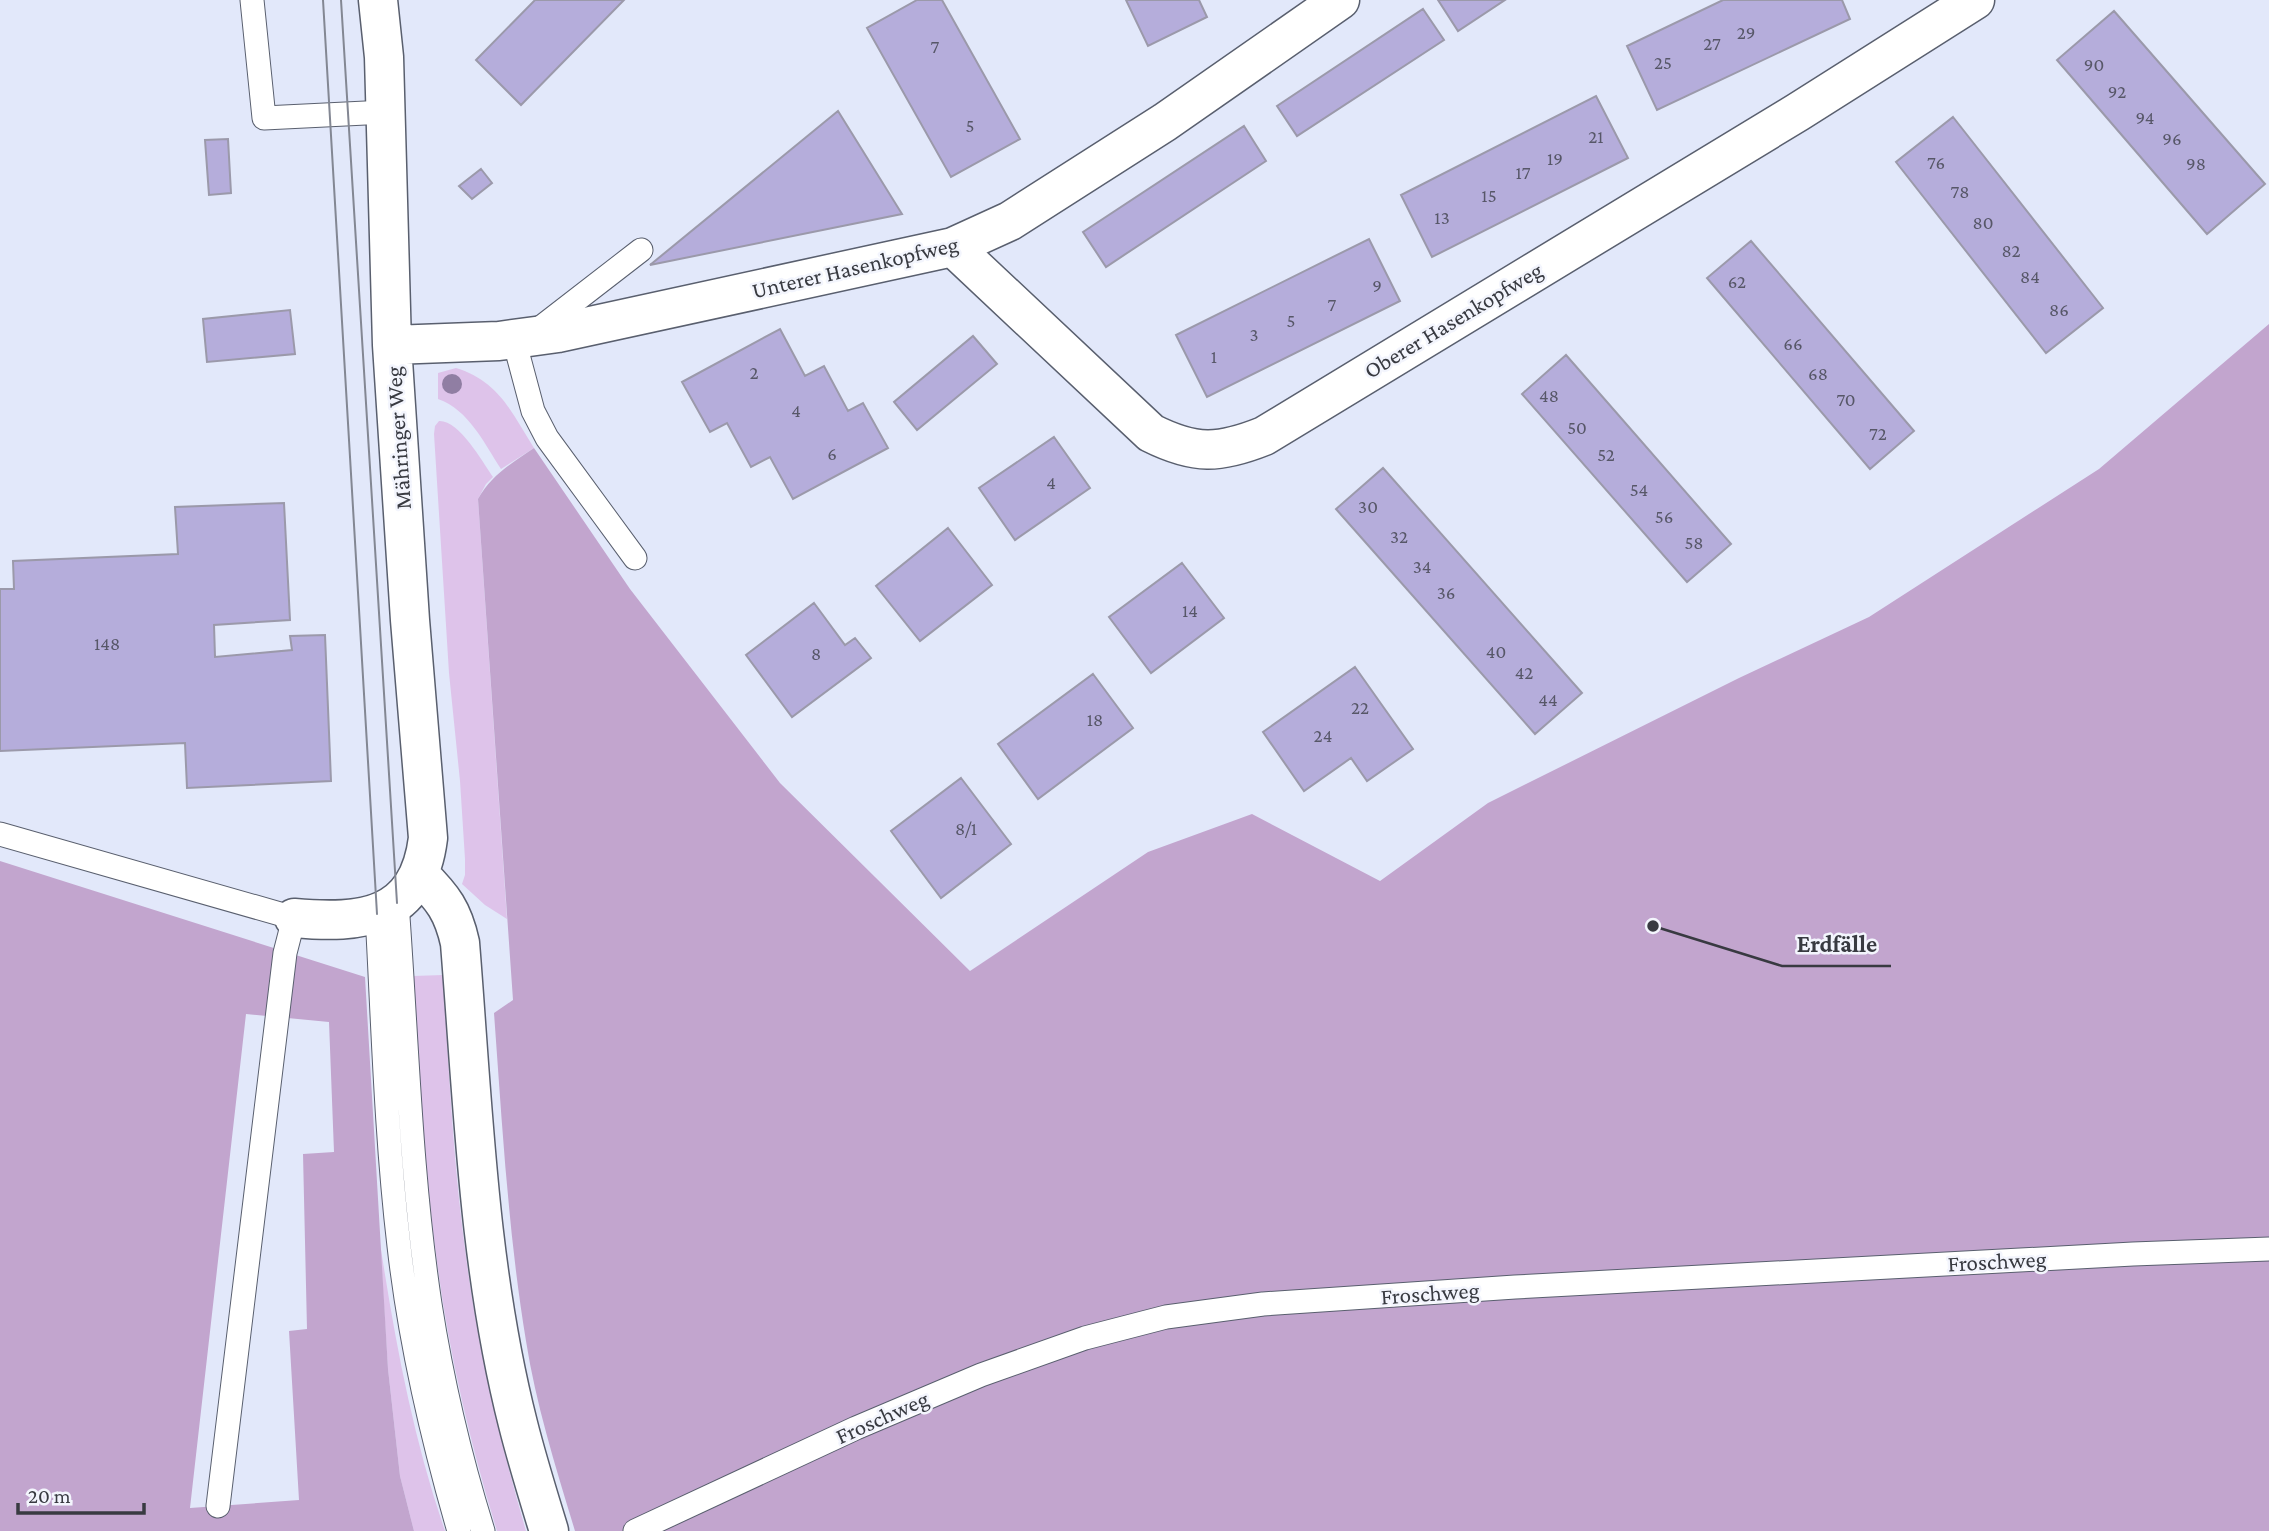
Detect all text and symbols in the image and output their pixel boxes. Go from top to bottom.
house number: 29 [1737,22,1755,43]
house number: 27 [1703,33,1721,54]
house number: 7 [931,36,940,57]
house number: 25 [1654,52,1672,73]
house number: 90 [2084,54,2104,75]
house number: 92 [2108,81,2126,102]
house number: 94 [2135,107,2155,128]
house number: 5 [966,115,974,136]
house number: 21 [1588,126,1604,147]
house number: 96 [2162,128,2182,149]
house number: 19 [1547,148,1563,169]
house number: 76 [1927,152,1945,173]
house number: 98 [2186,153,2206,174]
house number: 17 [1515,162,1531,183]
house number: 78 [1951,181,1969,202]
house number: 15 [1481,185,1497,206]
house number: 13 [1434,207,1450,228]
house number: 80 [1973,212,1993,233]
street label: Unterer Hasenkopfweg [749,231,961,303]
house number: 82 [2001,240,2021,261]
street label: Oberer Hasenkopfweg [1359,256,1547,384]
house number: 84 [2020,266,2040,287]
house number: 62 [1728,271,1746,292]
house number: 9 [1372,275,1382,296]
house number: 7 [1328,294,1337,315]
house number: 86 [2049,299,2069,320]
house number: 5 [1287,310,1295,331]
house number: 3 [1249,324,1259,345]
house number: 66 [1783,333,1803,354]
house number: 1 [1211,346,1217,367]
house number: 2 [749,362,759,383]
house number: 68 [1808,363,1828,384]
street label: Mähringer Weg [380,365,416,511]
house number: 48 [1539,385,1559,406]
house number: 70 [1836,389,1856,410]
house number: 4 [791,400,801,421]
house number: 50 [1567,417,1587,438]
house number: 72 [1869,423,1887,444]
house number: 6 [827,443,837,464]
house number: 52 [1597,444,1615,465]
house number: 4 [1046,472,1056,493]
house number: 54 [1630,479,1648,500]
house number: 30 [1358,496,1378,517]
house number: 56 [1655,506,1673,527]
house number: 32 [1390,526,1408,547]
house number: 58 [1684,532,1704,553]
house number: 34 [1413,556,1431,577]
house number: 36 [1437,582,1455,603]
house number: 14 [1182,600,1198,621]
house number: 148 [94,633,120,654]
house number: 40 [1486,641,1506,662]
house number: 8 [811,643,821,664]
house number: 42 [1515,662,1533,683]
house number: 44 [1538,689,1558,710]
house number: 22 [1351,697,1369,718]
house number: 18 [1087,709,1103,730]
house number: 24 [1314,725,1332,746]
house number: 8/1 [955,818,977,839]
callout: Erdfälle [1782,921,1891,966]
text: Erdfälle [1797,930,1877,957]
street label: Froschweg [1947,1245,2047,1277]
street label: Froschweg [1380,1277,1480,1309]
street label: Froschweg [831,1385,933,1449]
scale bar [18,1472,144,1516]
text: 20 m [28,1484,71,1508]

